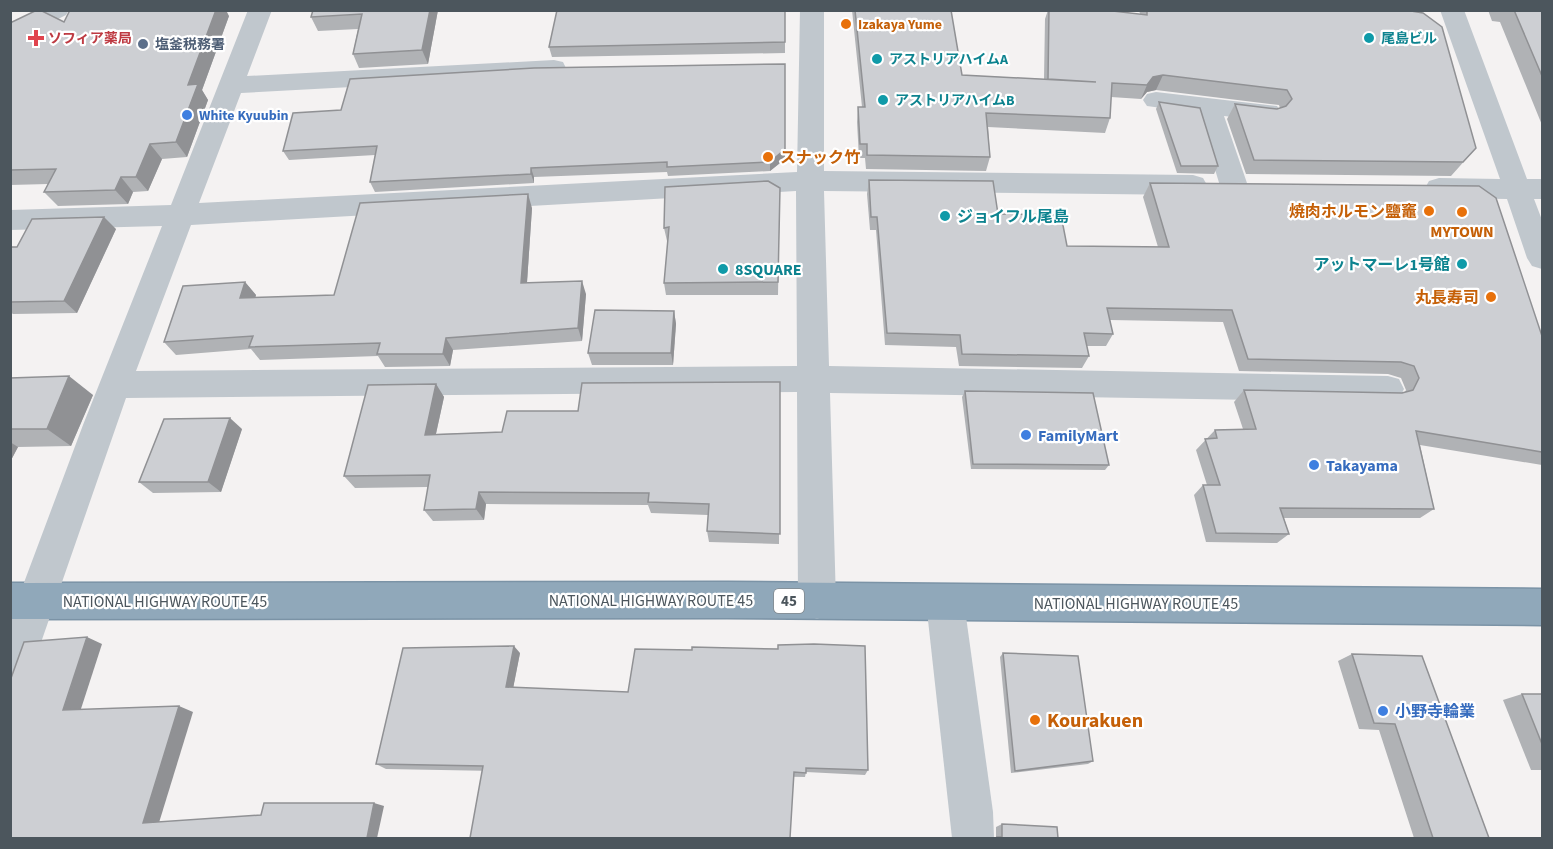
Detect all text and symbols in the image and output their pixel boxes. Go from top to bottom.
place label: Izakaya Yume [858,15,942,35]
marker: Izakaya Yume [839,17,853,31]
place label: ソフィア薬局 [48,29,132,49]
place label: 尾島ビル [1381,29,1437,49]
marker: ソフィア薬局 [29,31,43,45]
marker: 尾島ビル [1362,31,1376,45]
place label: 塩釜税務署 [155,35,225,55]
marker: 塩釜税務署 [136,37,150,51]
place label: アストリアハイムA [889,50,1009,70]
marker: アストリアハイムA [870,52,884,66]
place label: アストリアハイムB [895,91,1015,111]
marker: アストリアハイムB [876,93,890,107]
place label: White Kyuubin [199,106,289,126]
marker: White Kyuubin [180,108,194,122]
place label: スナック竹 [780,147,860,169]
marker: スナック竹 [761,150,775,164]
place label: 焼肉ホルモン鹽竈 [1289,201,1417,223]
marker: 焼肉ホルモン鹽竈 [1422,204,1436,218]
marker: MYTOWN [1455,205,1469,219]
place label: ジョイフル尾島 [957,206,1069,228]
marker: ジョイフル尾島 [938,209,952,223]
place label: MYTOWN [1430,221,1494,243]
place label: アットマーレ1号館 [1314,254,1450,276]
marker: アットマーレ1号館 [1455,257,1469,271]
place label: 8SQUARE [735,259,801,281]
marker: 8SQUARE [716,262,730,276]
place label: 丸長寿司 [1415,287,1479,309]
marker: 丸長寿司 [1484,290,1498,304]
place label: FamilyMart [1038,425,1118,447]
marker: FamilyMart [1019,428,1033,442]
place label: Takayama [1326,455,1398,477]
marker: Takayama [1307,458,1321,472]
road number: 45 [774,589,804,613]
street label: NATIONAL HIGHWAY ROUTE 45 [549,590,753,612]
street label: NATIONAL HIGHWAY ROUTE 45 [63,591,267,613]
street label: NATIONAL HIGHWAY ROUTE 45 [1034,593,1238,615]
place label: 小野寺輪業 [1395,701,1475,723]
marker: 小野寺輪業 [1376,704,1390,718]
place label: Kourakuen [1047,707,1143,735]
marker: Kourakuen [1028,713,1042,727]

